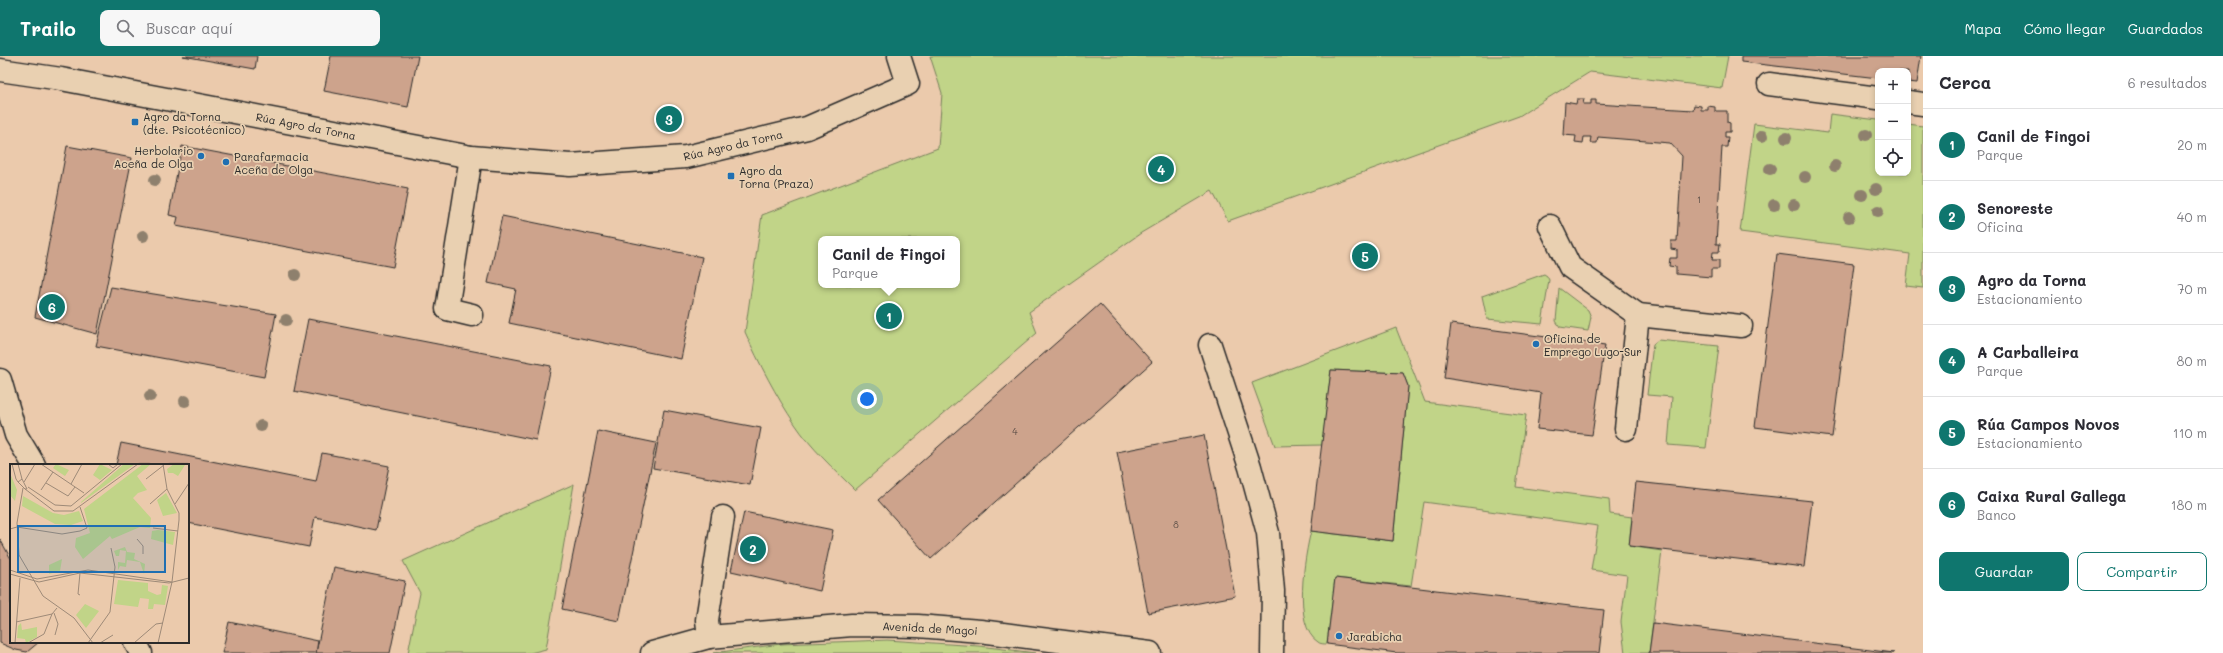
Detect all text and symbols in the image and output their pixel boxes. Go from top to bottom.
search box [100,10,380,46]
text: Trailo [20,16,76,41]
icon: search [114,17,136,39]
text: Buscar aquí [146,18,233,38]
text: Mapa [1965,19,2002,38]
text: Cómo llegar [2024,19,2106,38]
text: Guardados [2128,19,2203,38]
map controls [1875,68,1911,176]
button: + [1875,68,1911,104]
text: Cerca [1939,71,1991,93]
text: 6 resultados [2128,74,2207,91]
pin: 3 [656,104,682,134]
button: − [1875,104,1911,140]
place label: Agro da Torna (dte. Psicotécnico) [143,109,245,137]
street label: Rúa Agro da Torna [255,109,357,143]
marker: Agro da Torna (dte. Psicotécnico) [130,117,140,127]
street label: Rúa Agro da Torna [682,126,784,164]
text: Canil de Fingoi [1977,126,2091,146]
text: 1 [1949,136,1955,153]
text: 20 m [2177,136,2207,153]
button: locate [1875,140,1911,176]
place label: Herbolario Aceña de Olga [114,143,193,171]
text: Parque [1977,146,2023,163]
place label: Parafarmacia Aceña de Olga [234,149,314,177]
marker: Herbolario Aceña de Olga [196,151,206,161]
pin: 4 [1148,154,1174,184]
marker: Parafarmacia Aceña de Olga [221,157,231,167]
place label: Agro da Torna (Praza) [739,163,813,191]
marker: Agro da Torna (Praza) [726,171,736,181]
house number: 1 [1697,194,1701,205]
text: Senoreste [1977,198,2053,218]
text: 2 [1948,208,1956,225]
text: 40 m [2177,208,2207,225]
text: Oficina [1977,218,2023,235]
popup [818,236,960,288]
pin: 5 [1352,241,1378,271]
text: Canil de Fingoi [832,244,946,264]
text: Parque [832,264,878,281]
text: Agro da Torna [1977,270,2086,290]
text: 3 [1948,280,1956,297]
text: 70 m [2177,280,2207,297]
text: Estacionamiento [1977,290,2082,307]
pin: 6 [39,292,65,322]
pin: 1 [876,301,902,331]
place label: Oficina de Emprego Lugo-Sur [1544,331,1642,359]
marker: Oficina de Emprego Lugo-Sur [1531,339,1541,349]
text: A Carballeira [1977,342,2079,362]
text: 4 [1948,352,1956,369]
text: 80 m [2177,352,2207,369]
text: Parque [1977,362,2023,379]
your location [857,389,877,409]
text: Rúa Campos Novos [1977,414,2120,434]
text: 5 [1948,424,1956,441]
text: 110 m [2173,424,2207,441]
house number: 4 [1012,426,1018,437]
text: Estacionamiento [1977,434,2082,451]
inset map [10,464,189,643]
text: Caixa Rural Gallega [1977,486,2126,506]
text: 6 [1948,496,1956,513]
text: 180 m [2171,496,2207,513]
text: Banco [1977,506,2016,523]
house number: 8 [1173,519,1179,530]
pin: 2 [740,534,766,564]
button: Guardar [1939,552,2069,591]
button: Compartir [2077,552,2207,591]
street label: Avenida de Magoi [882,618,978,638]
place label: Jarabicha [1347,629,1402,644]
marker: Jarabicha [1334,631,1344,641]

